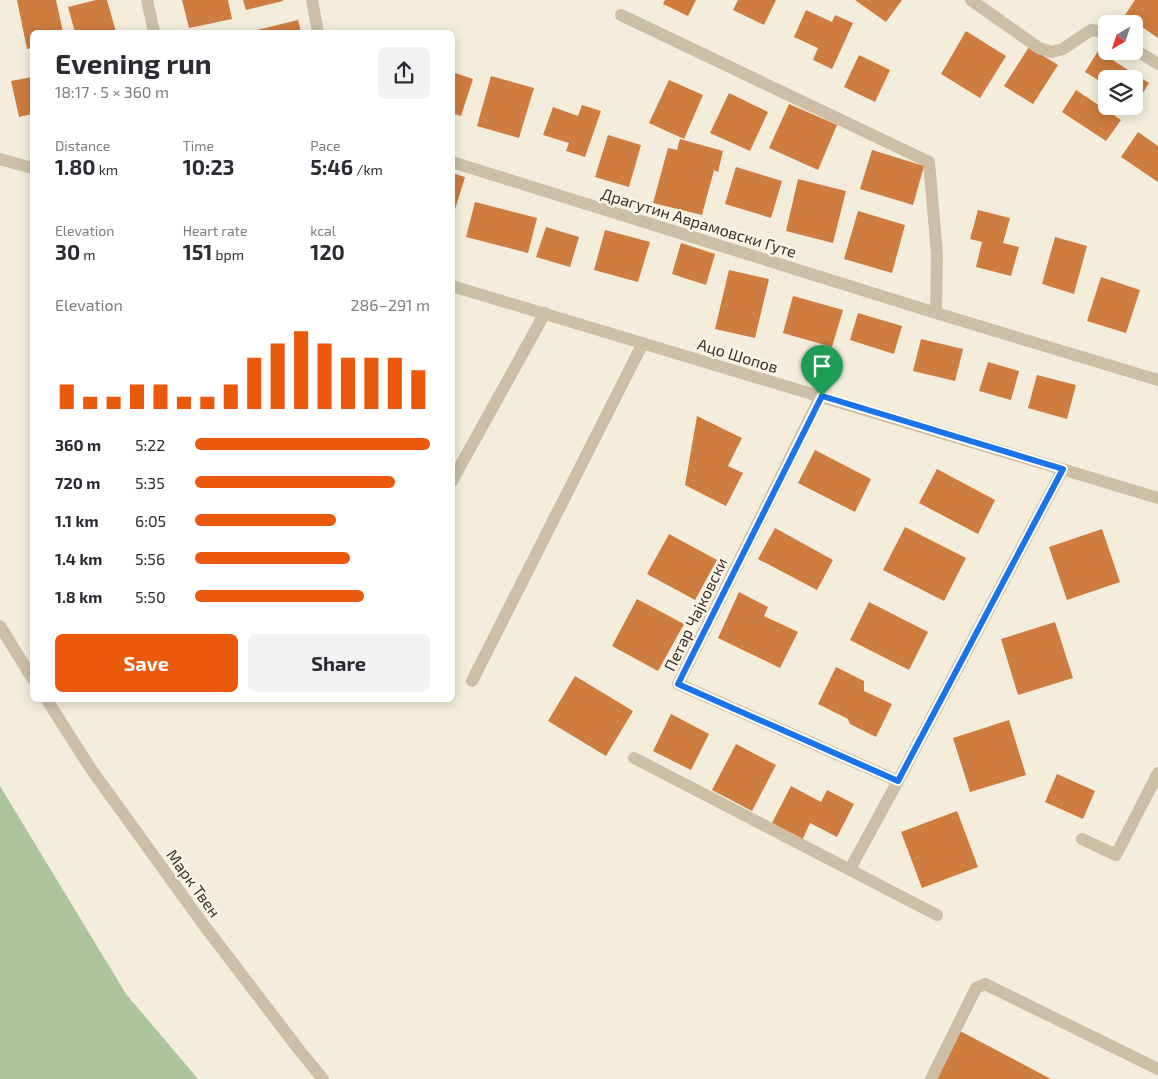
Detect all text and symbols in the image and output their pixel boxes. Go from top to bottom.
north arrow [1098,15,1142,60]
map controls [1098,15,1143,115]
text: Evening run [55,46,212,80]
button: share [378,47,430,99]
button: layers [1098,70,1143,115]
text: 18:17 · 5 × 360 m [55,82,169,101]
text: Distance [55,137,110,154]
text: Time [183,137,214,154]
text: Pace [310,137,340,154]
text: 1.80 [55,154,96,179]
text: 10:23 [183,154,234,179]
text: 5:46 [310,154,353,179]
text: km [96,161,118,178]
text: /km [353,161,383,178]
street label: Драгутин Аврамовски Гуте [599,183,799,262]
text: Elevation [55,222,114,239]
text: Heart rate [183,222,247,239]
text: kcal [310,222,336,239]
text: 30 [55,239,80,264]
text: 151 [183,239,212,264]
text: 120 [310,239,345,264]
text: m [80,246,96,263]
text: bpm [212,246,244,263]
text: Elevation [55,295,123,314]
text: 286–291 m [351,295,430,314]
street label: Ацо Шопов [695,334,781,376]
pin [801,345,843,396]
icon: arrive [808,352,836,380]
text: 360 m [55,435,101,454]
text: 5:22 [135,435,165,454]
text: 720 m [55,473,100,492]
text: 5:35 [135,473,165,492]
text: 1.1 km [55,511,99,530]
text: 6:05 [135,511,166,530]
text: 1.4 km [55,549,102,568]
text: 5:56 [135,549,165,568]
street label: Петар Чајковски [659,554,732,674]
text: 1.8 km [55,587,102,606]
text: 5:50 [135,587,166,606]
button: Save [55,634,238,692]
button: Share [248,634,430,692]
street label: Марк Твен [163,845,225,921]

